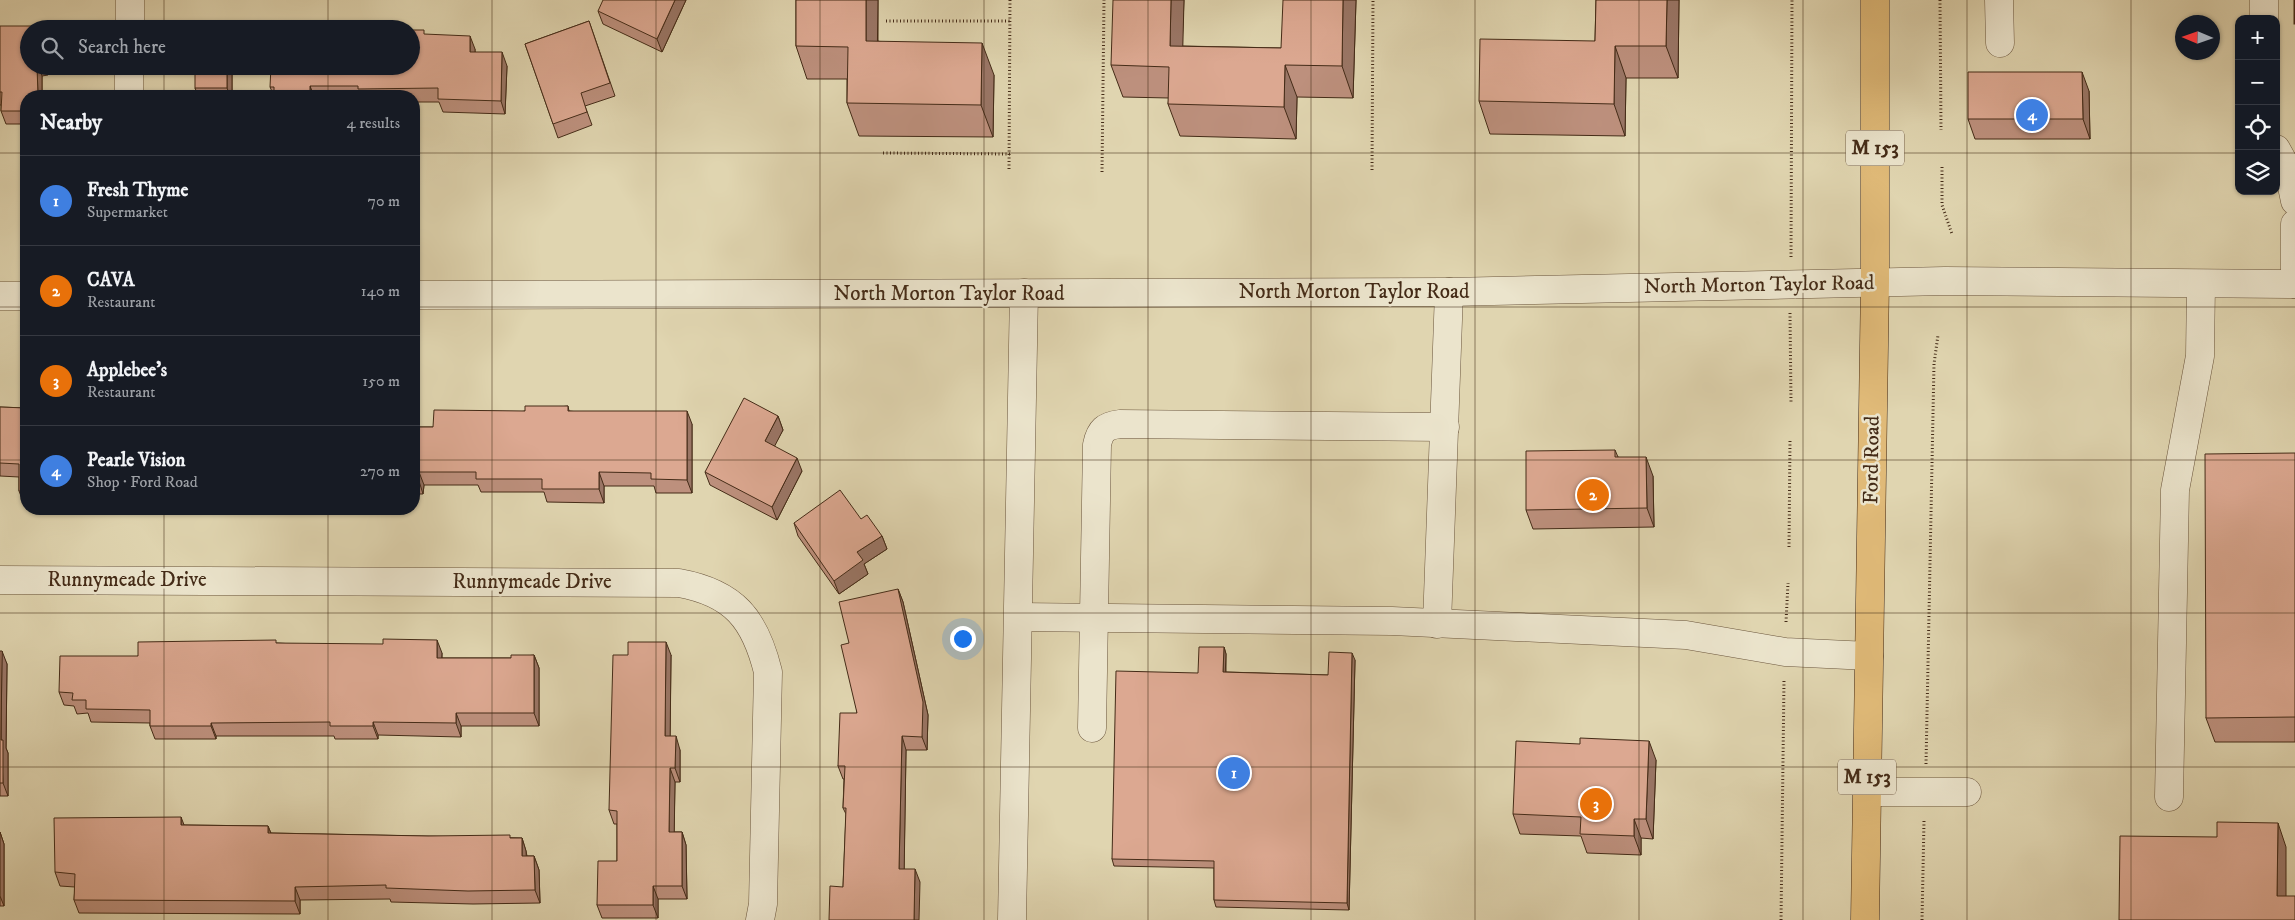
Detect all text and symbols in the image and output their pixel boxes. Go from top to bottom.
north arrow [2175,15,2220,60]
map controls [2235,15,2280,195]
button: + [2235,15,2280,60]
search box [20,20,420,75]
icon: search [38,34,66,62]
text: Search here [78,36,166,59]
button: − [2235,60,2280,105]
pin: 4 [2016,96,2048,134]
button: locate [2235,105,2280,150]
text: Nearby [40,110,102,136]
text: 4 results [347,113,400,133]
road number: M 153 [1846,130,1904,166]
button: layers [2235,150,2280,195]
text: Fresh Thyme [87,179,188,202]
text: 1 [53,191,59,211]
text: 70 m [368,191,400,211]
text: Supermarket [87,202,168,222]
text: CAVA [87,269,135,292]
street label: North Morton Taylor Road [1643,270,1875,300]
street label: North Morton Taylor Road [1239,279,1470,305]
text: 2 [52,281,60,301]
text: 140 m [361,281,400,301]
street label: North Morton Taylor Road [834,281,1065,307]
text: Restaurant [87,292,155,312]
text: Applebee's [87,359,167,382]
text: 3 [53,371,59,391]
text: 150 m [362,371,400,391]
text: Restaurant [87,382,155,402]
street label: Ford Road [1858,415,1886,504]
text: Pearle Vision [87,449,185,472]
text: 4 [51,461,61,481]
text: 270 m [360,461,400,481]
text: Shop · Ford Road [87,472,198,492]
pin: 2 [1577,476,1609,514]
street label: Runnymeade Drive [47,567,207,593]
street label: Runnymeade Drive [452,569,612,595]
your location [950,626,976,652]
pin: 1 [1218,754,1250,792]
road number: M 153 [1838,760,1896,794]
pin: 3 [1580,785,1612,823]

